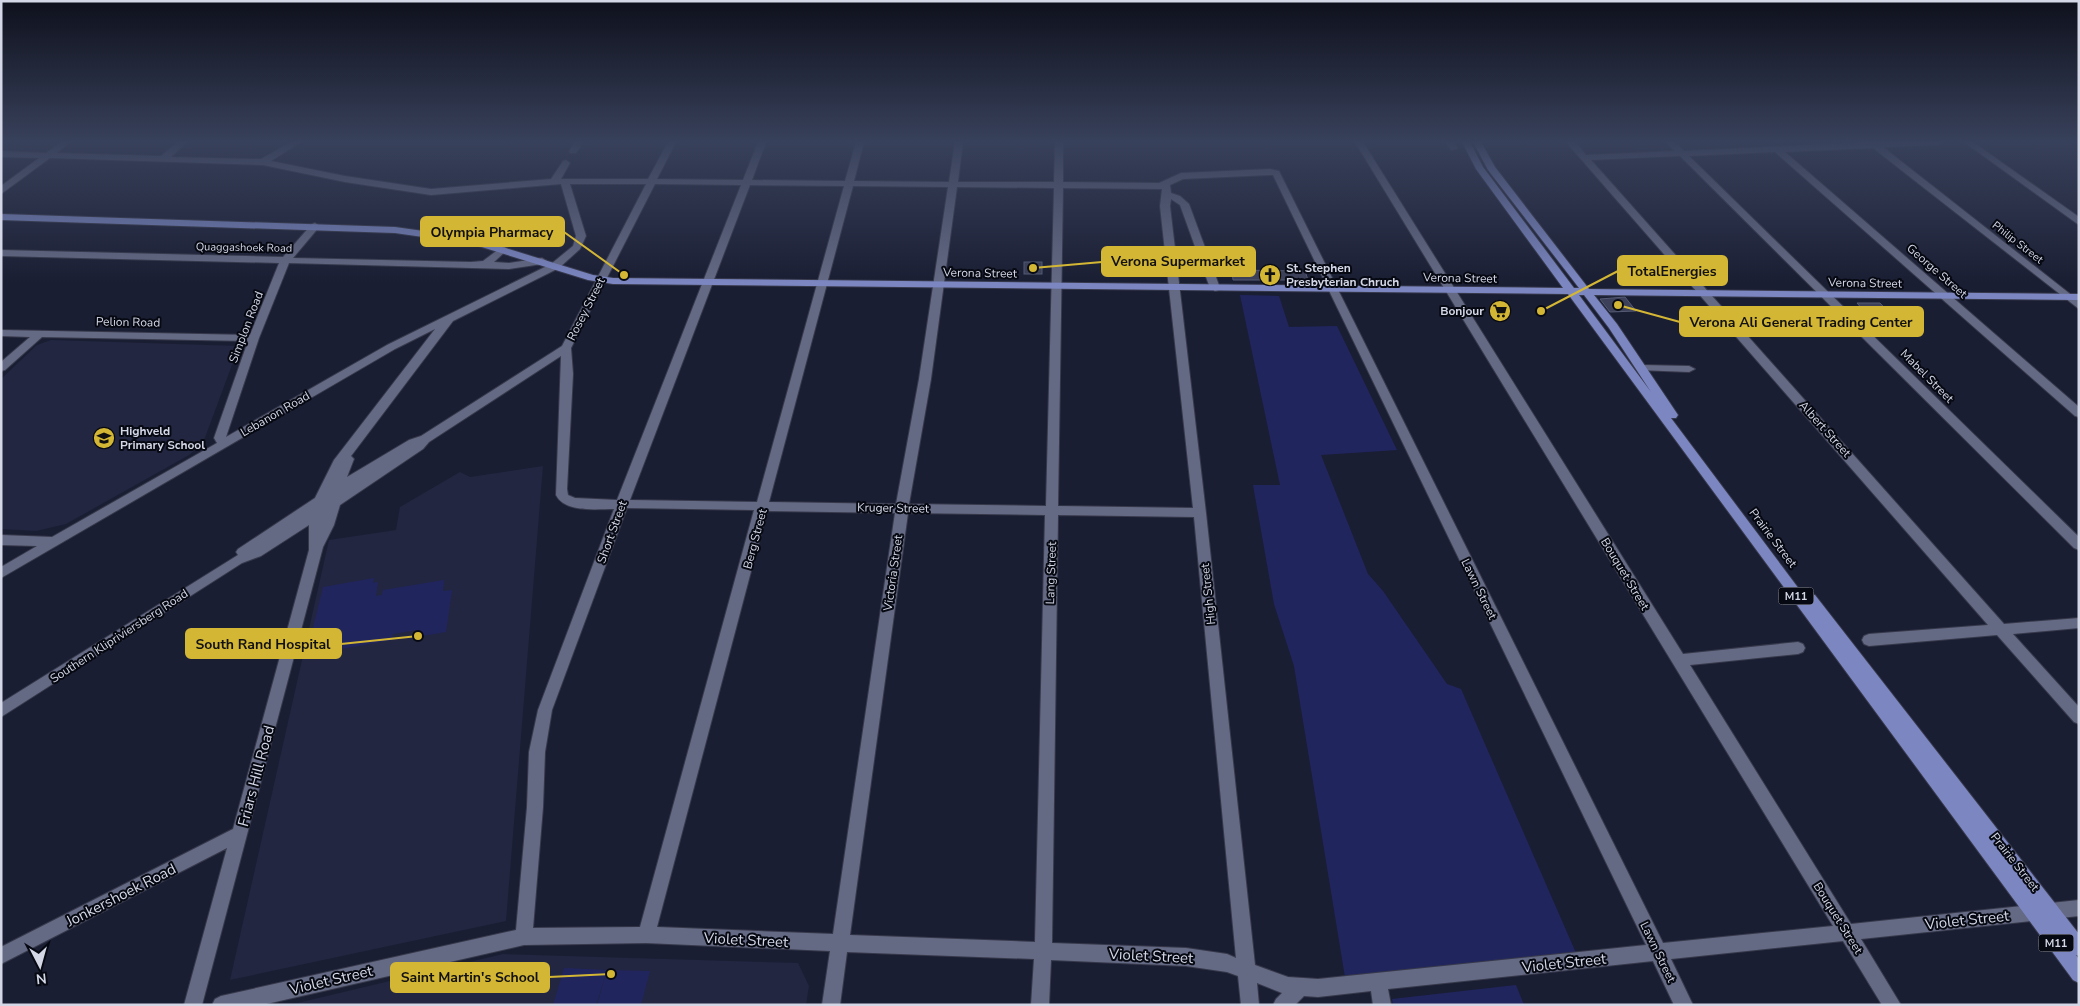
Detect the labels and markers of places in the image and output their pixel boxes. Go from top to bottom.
callout: Olympia Pharmacy [421,217,564,246]
callout: Verona Supermarket [1102,247,1255,276]
callout: TotalEnergies [1618,256,1727,285]
place label: St. Stephen Presbyterian Chruch [1286,260,1399,290]
church icon: St. Stephen Presbyterian Chruch [1258,263,1282,287]
supermarket icon: Bonjour [1488,299,1512,323]
place label: Bonjour [1440,303,1484,319]
callout: Verona Ali General Trading Center [1680,307,1923,336]
place label: Highveld Primary School [120,423,205,453]
school or university icon: Highveld Primary School [92,426,116,450]
callout: South Rand Hospital [186,629,341,658]
callout: Saint Martin's School [391,963,549,992]

